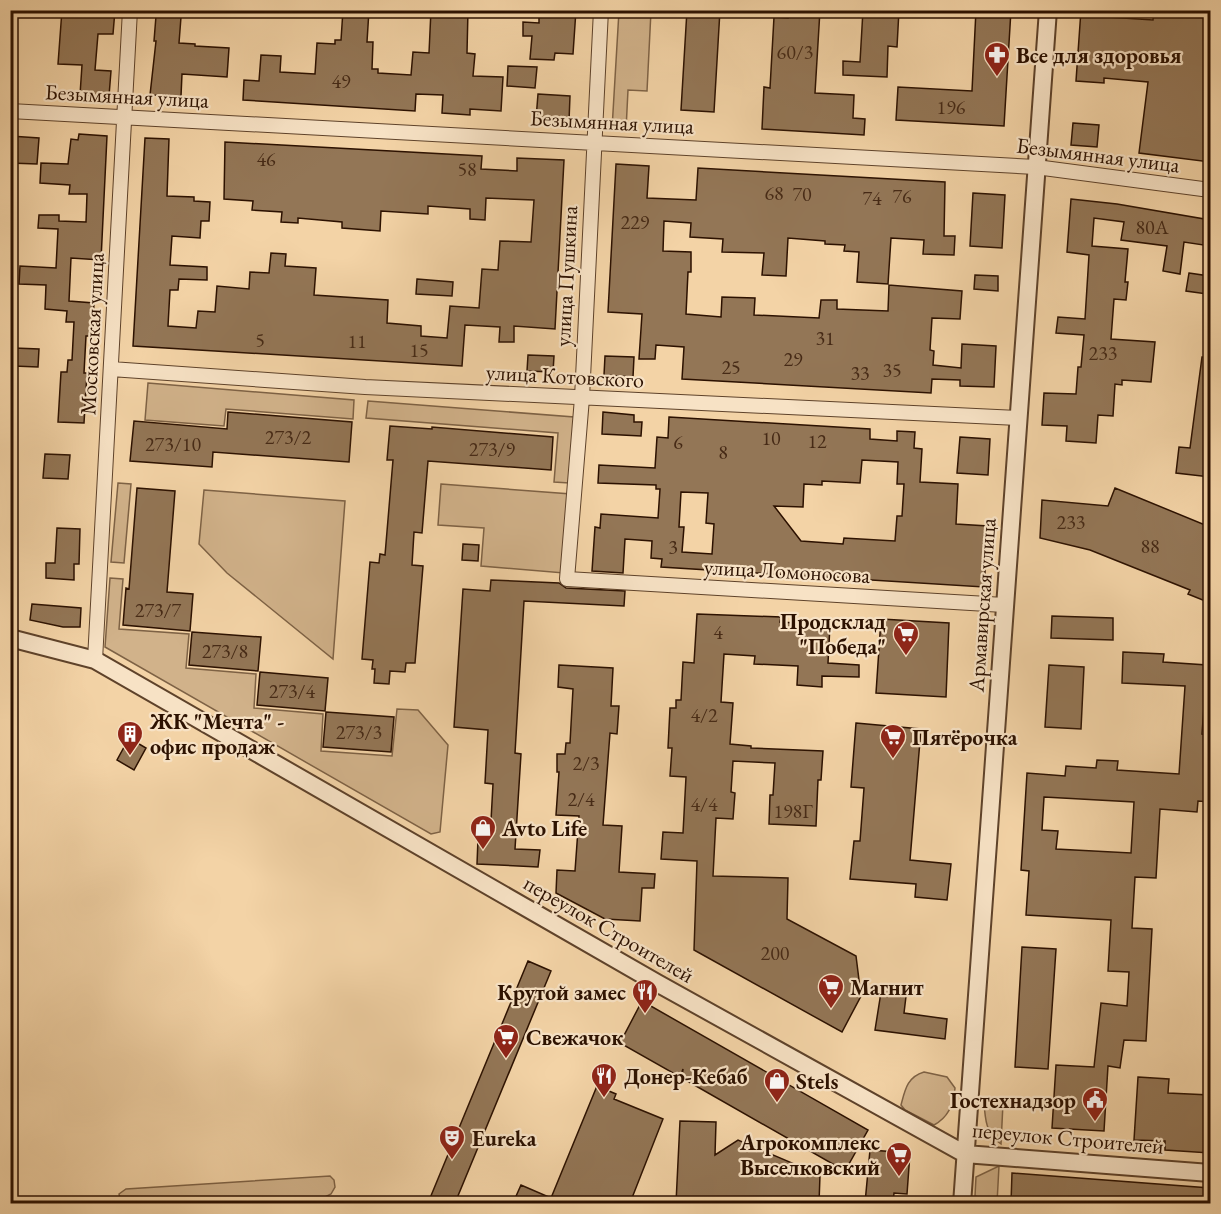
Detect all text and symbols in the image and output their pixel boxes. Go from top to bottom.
house number: 60/3 [777,39,813,65]
pharmacy icon: Все для здоровья [982,40,1012,78]
place label: Все для здоровья [1016,41,1182,70]
house number: 49 [331,68,351,94]
street label: Безымянная улица [44,77,210,115]
house number: 196 [937,94,966,120]
street label: Безымянная улица [529,103,695,141]
street label: Безымянная улица [1015,131,1181,179]
house number: 46 [256,146,276,172]
house number: 58 [457,156,477,182]
house number: 68 [764,180,784,206]
house number: 70 [792,181,812,207]
house number: 76 [892,183,912,209]
house number: 74 [862,185,882,211]
street label: улица Пушкина [548,205,584,347]
house number: 229 [621,209,650,235]
house number: 80А [1135,214,1169,240]
street label: Московская улица [73,252,111,416]
house number: 31 [815,325,835,351]
house number: 5 [255,327,265,353]
house number: 11 [347,328,367,354]
house number: 15 [409,337,429,363]
house number: 233 [1089,340,1117,366]
house number: 29 [783,346,803,372]
house number: 25 [721,354,741,380]
street label: улица Котовского [485,357,645,395]
house number: 35 [882,357,902,383]
house number: 33 [850,360,870,386]
house number: 273/2 [265,424,312,450]
house number: 10 [761,425,781,451]
house number: 12 [807,428,827,454]
house number: 6 [673,429,683,455]
house number: 273/10 [145,431,201,457]
house number: 273/9 [469,436,516,462]
house number: 8 [718,439,728,465]
house number: 233 [1057,509,1085,535]
street label: Армавирская улица [961,517,1003,694]
house number: 88 [1140,533,1160,559]
house number: 3 [668,534,678,560]
street label: улица Ломоносова [703,552,871,590]
house number: 273/7 [135,597,182,623]
place label: Продсклад "Победа" [780,607,886,661]
house number: 4 [713,619,723,645]
supermarket icon: Продсклад "Победа" [891,619,921,657]
house number: 273/8 [202,638,248,664]
house number: 273/4 [269,678,316,704]
house number: 4/2 [690,702,718,728]
place label: ЖК "Мечта" - офис продаж [149,707,284,761]
building icon: ЖК "Мечта" - офис продаж [115,719,145,757]
house number: 273/3 [336,719,382,745]
supermarket icon: Пятёрочка [878,722,908,760]
place label: Пятёрочка [912,723,1018,752]
house number: 2/3 [572,750,600,776]
house number: 2/4 [567,786,595,812]
house number: 4/4 [690,791,718,817]
house number: 198Г [773,798,813,824]
shop icon: Avto Life [468,813,498,851]
place label: Avto Life [501,814,587,843]
street label: переулок Строителей [519,868,700,990]
house number: 200 [761,940,790,966]
supermarket icon: Магнит [816,972,846,1010]
place label: Магнит [850,973,924,1002]
restaurant icon: Крутой замес [630,977,660,1015]
place label: Крутой замес [497,978,626,1007]
supermarket icon: Свежачок [491,1022,521,1060]
place label: Свежачок [526,1023,624,1052]
restaurant icon: Донер-Кебаб [589,1061,619,1099]
place label: Донер-Кебаб [624,1062,748,1091]
shop icon: Stels [762,1066,792,1104]
place label: Stels [796,1067,839,1096]
public building icon: Гостехнадзор [1080,1085,1110,1123]
place label: Гостехнадзор [950,1086,1076,1115]
street label: переулок Строителей [971,1115,1165,1161]
theatre icon: Eureka [437,1123,467,1161]
place label: Eureka [472,1124,537,1153]
place label: Агрокомплекс Выселковский [739,1128,880,1182]
supermarket icon: Агрокомплекс Выселковский [884,1140,914,1178]

